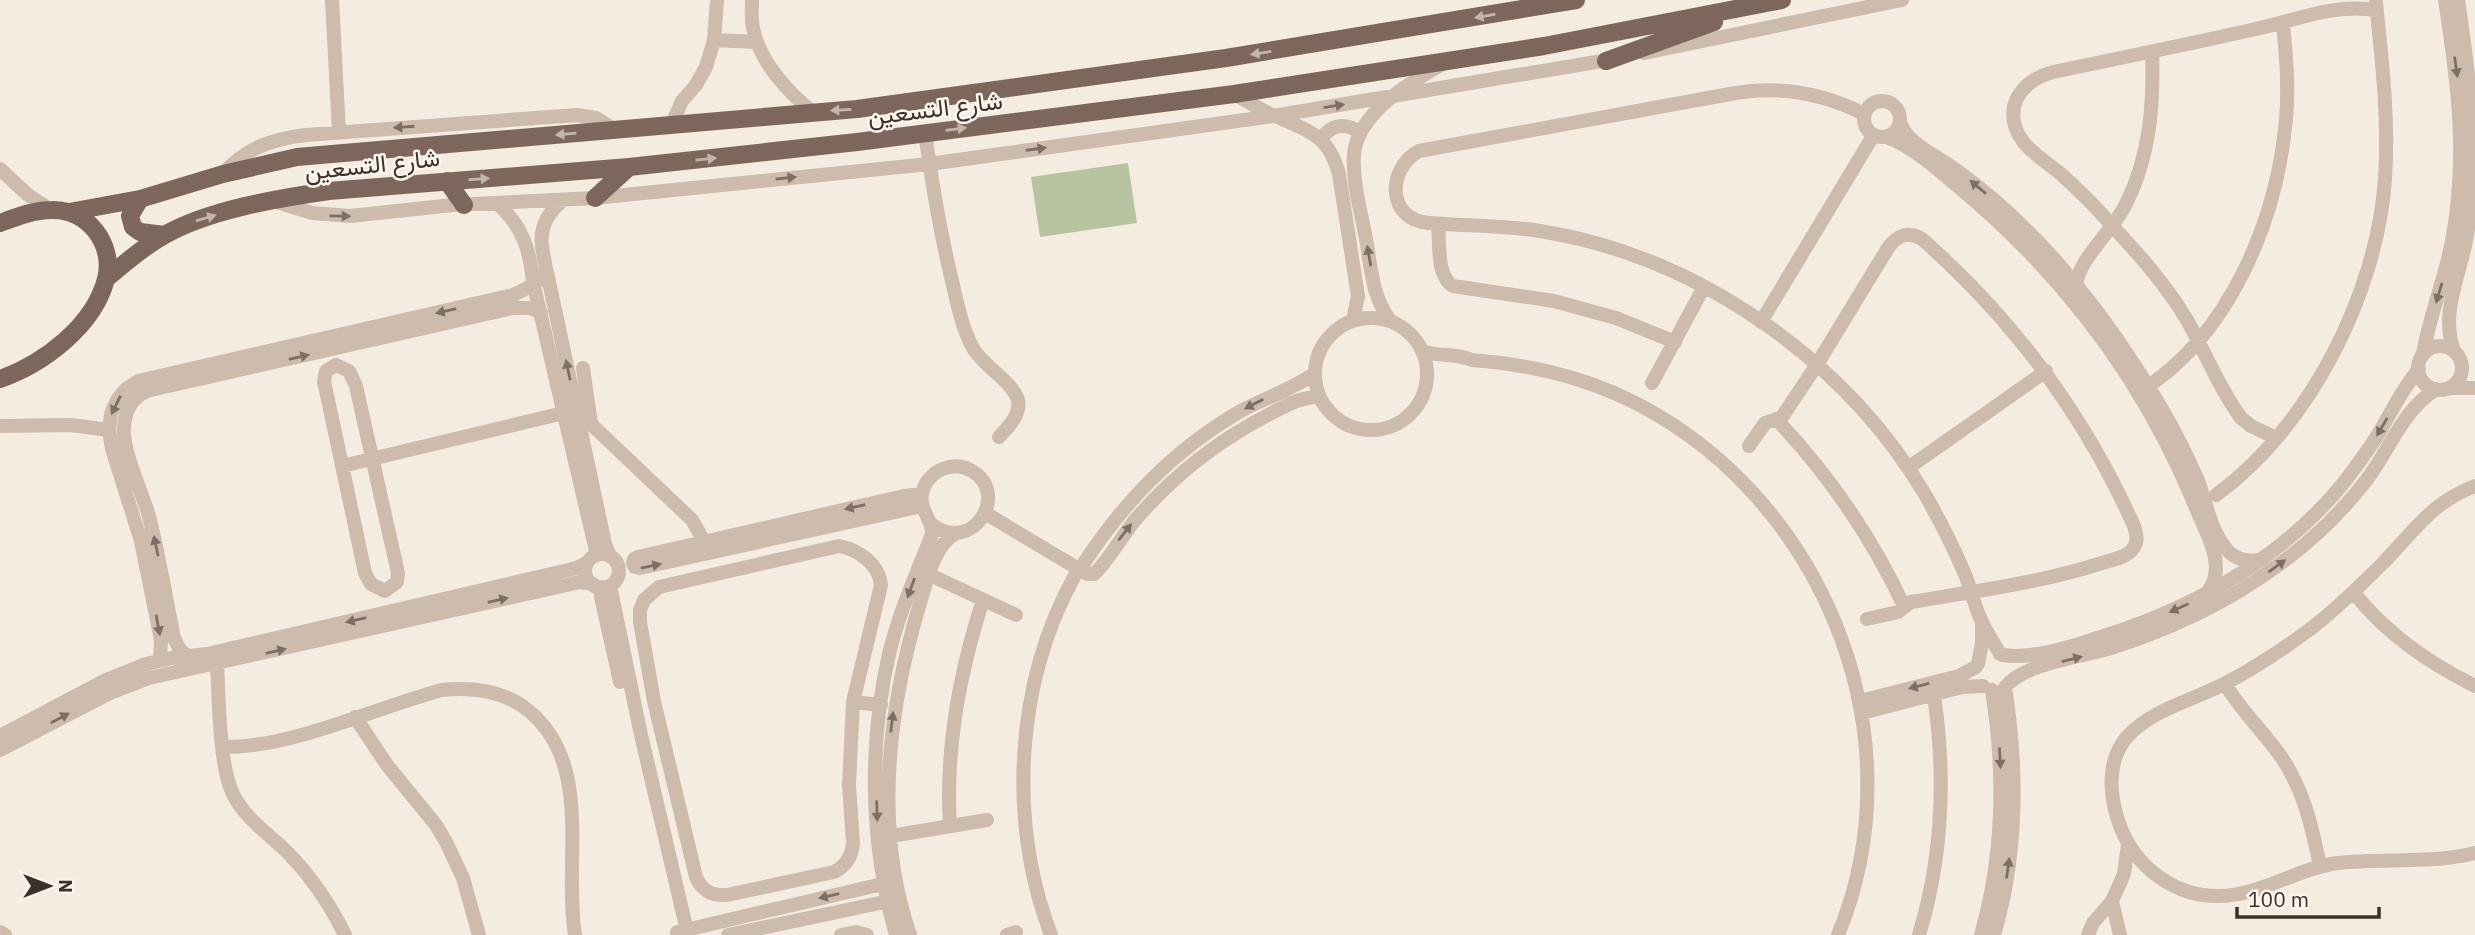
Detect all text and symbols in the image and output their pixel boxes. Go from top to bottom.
one-way arrow [1474,11,1496,22]
one-way arrow [1249,48,1271,59]
one-way arrow [2450,57,2461,79]
street label: شارع التسعين [866,84,1004,133]
one-way arrow [1323,100,1345,111]
one-way arrow [830,105,852,116]
one-way arrow [393,122,415,133]
one-way arrow [945,124,967,135]
one-way arrow [554,129,576,140]
street label: شارع التسعين [303,141,441,188]
one-way arrow [1025,143,1047,154]
one-way arrow [695,153,717,164]
one-way arrow [775,172,797,183]
one-way arrow [468,173,490,184]
one-way arrow [1969,179,1987,195]
one-way arrow [329,210,351,221]
one-way arrow [196,213,217,223]
one-way arrow [1363,245,1374,267]
one-way arrow [2434,282,2444,303]
one-way arrow [435,306,457,317]
one-way arrow [288,351,310,362]
one-way arrow [562,359,573,381]
one-way arrow [110,395,121,415]
one-way arrow [1244,399,1264,410]
one-way arrow [2376,417,2388,436]
one-way arrow [844,502,866,513]
one-way arrow [1118,523,1133,541]
one-way arrow [150,535,161,557]
one-way arrow [2268,559,2286,573]
one-way arrow [640,560,662,571]
one-way arrow [905,577,916,598]
one-way arrow [487,595,509,606]
one-way arrow [2169,602,2189,614]
one-way arrow [152,614,163,636]
one-way arrow [345,615,367,626]
one-way arrow [265,645,287,656]
one-way arrow [2061,653,2083,664]
one-way arrow [1908,681,1930,692]
one-way arrow [887,711,898,733]
one-way arrow [51,713,71,725]
one-way arrow [1995,747,2006,769]
one-way arrow [871,800,882,822]
north arrow [14,851,84,921]
one-way arrow [2003,857,2014,879]
scale bar [2237,876,2379,920]
text: N [54,879,78,893]
text: 100 m [2248,885,2309,913]
one-way arrow [818,891,840,902]

